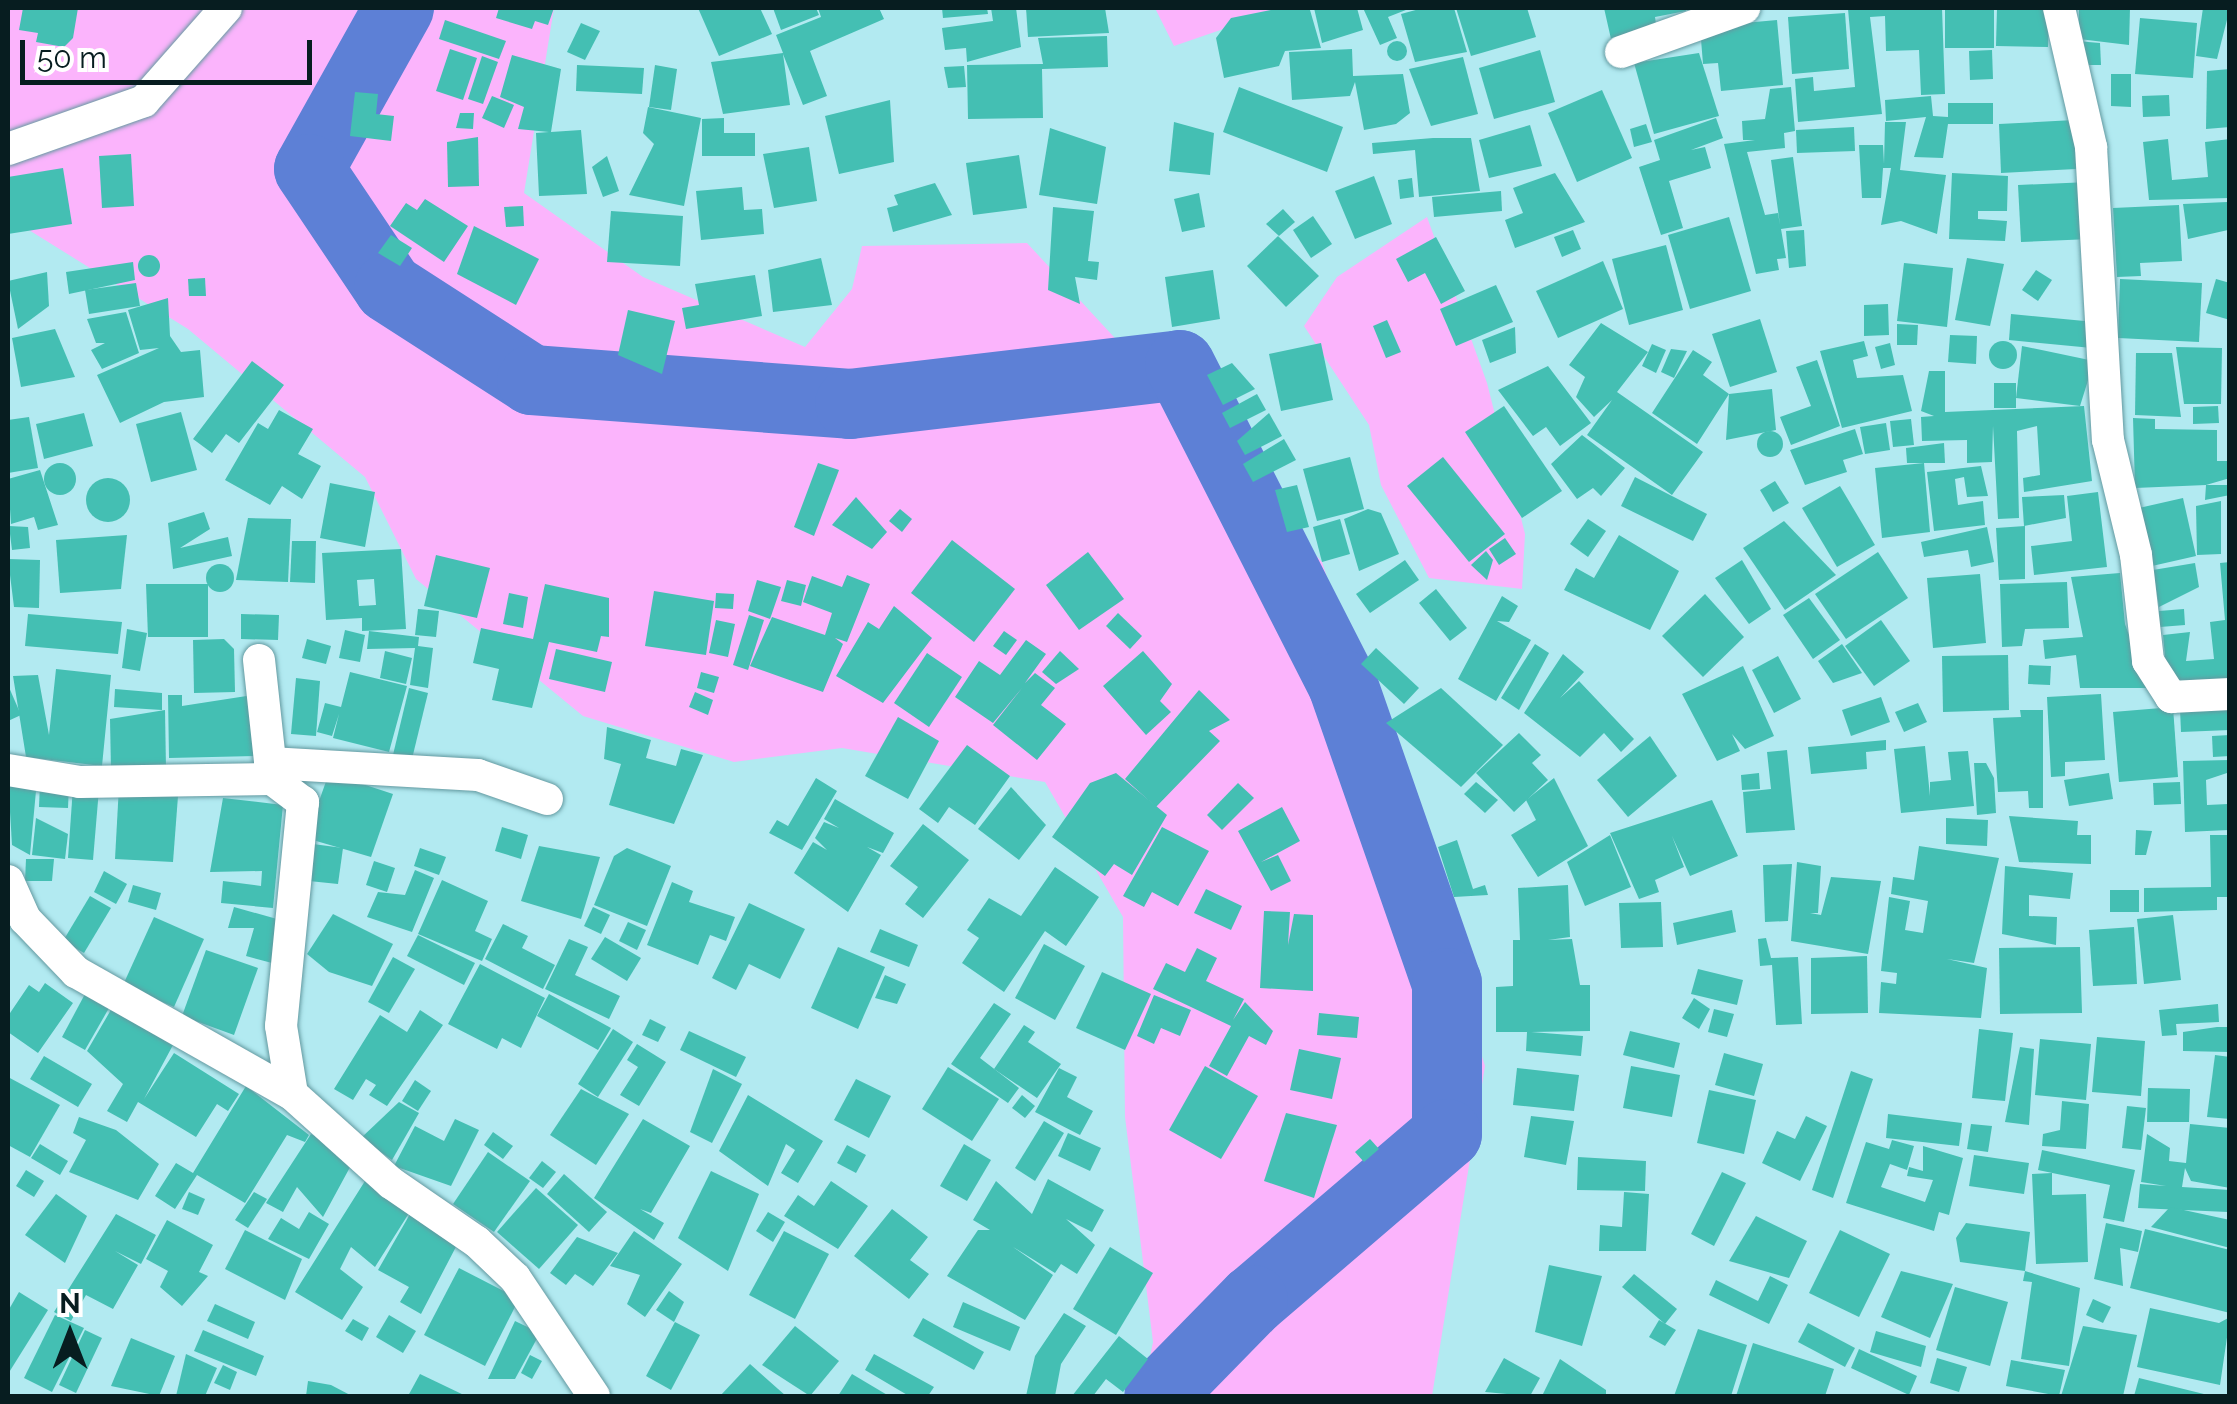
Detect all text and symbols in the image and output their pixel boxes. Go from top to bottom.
scale bar [25,20,318,82]
text: 50 m [37,40,107,75]
north arrow [20,1284,120,1384]
text: N [59,1287,81,1320]

